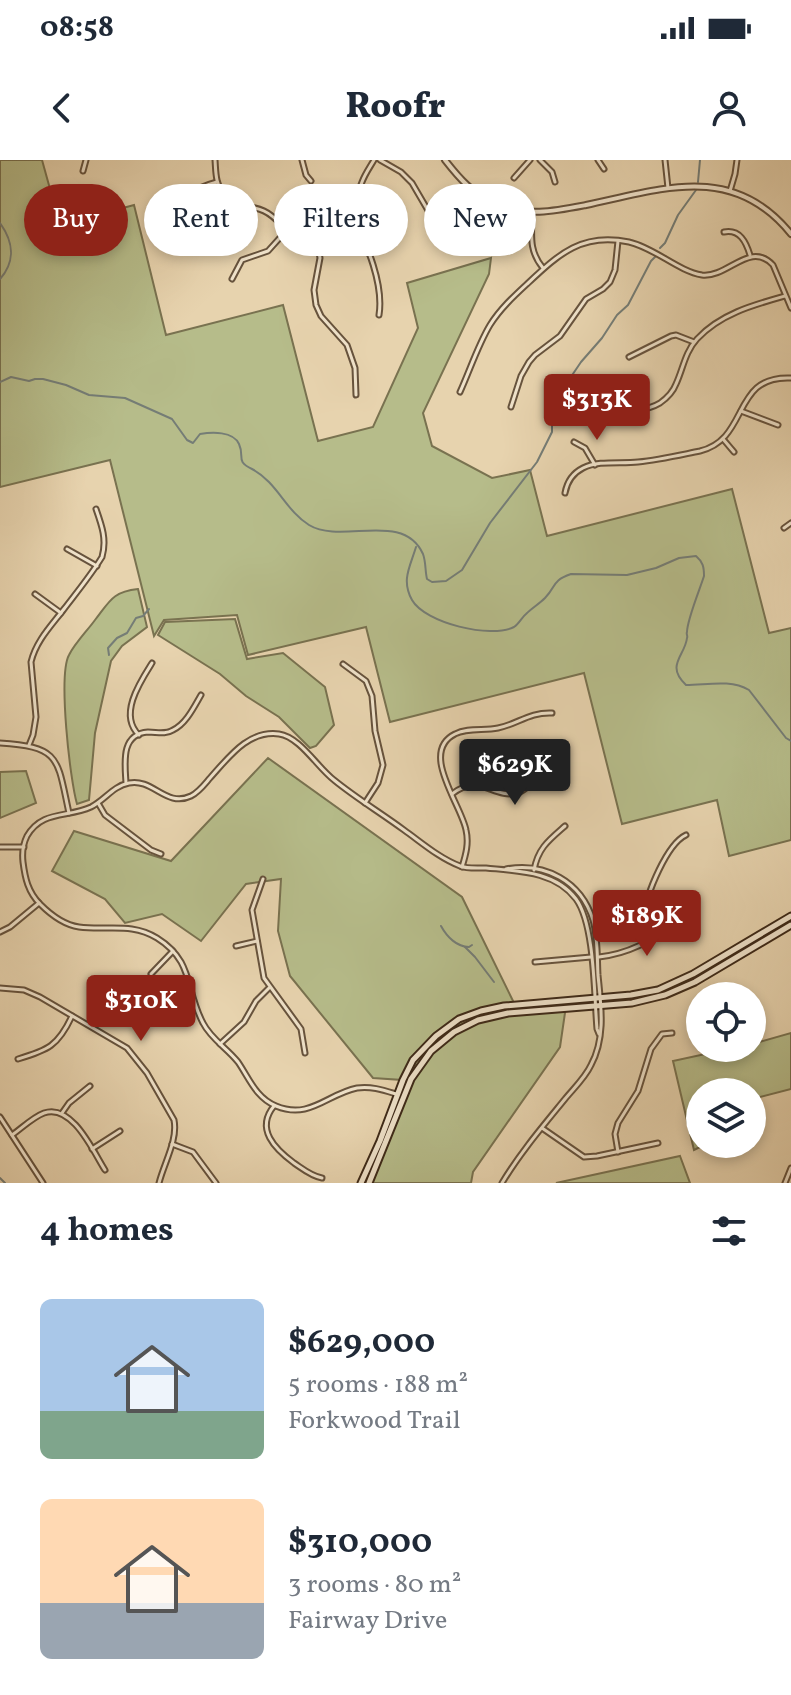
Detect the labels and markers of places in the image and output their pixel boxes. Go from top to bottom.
pin: $313K [541,374,653,442]
pin: $629K [459,739,571,807]
pin: $189K [591,890,703,958]
pin: $310K [85,975,197,1043]

